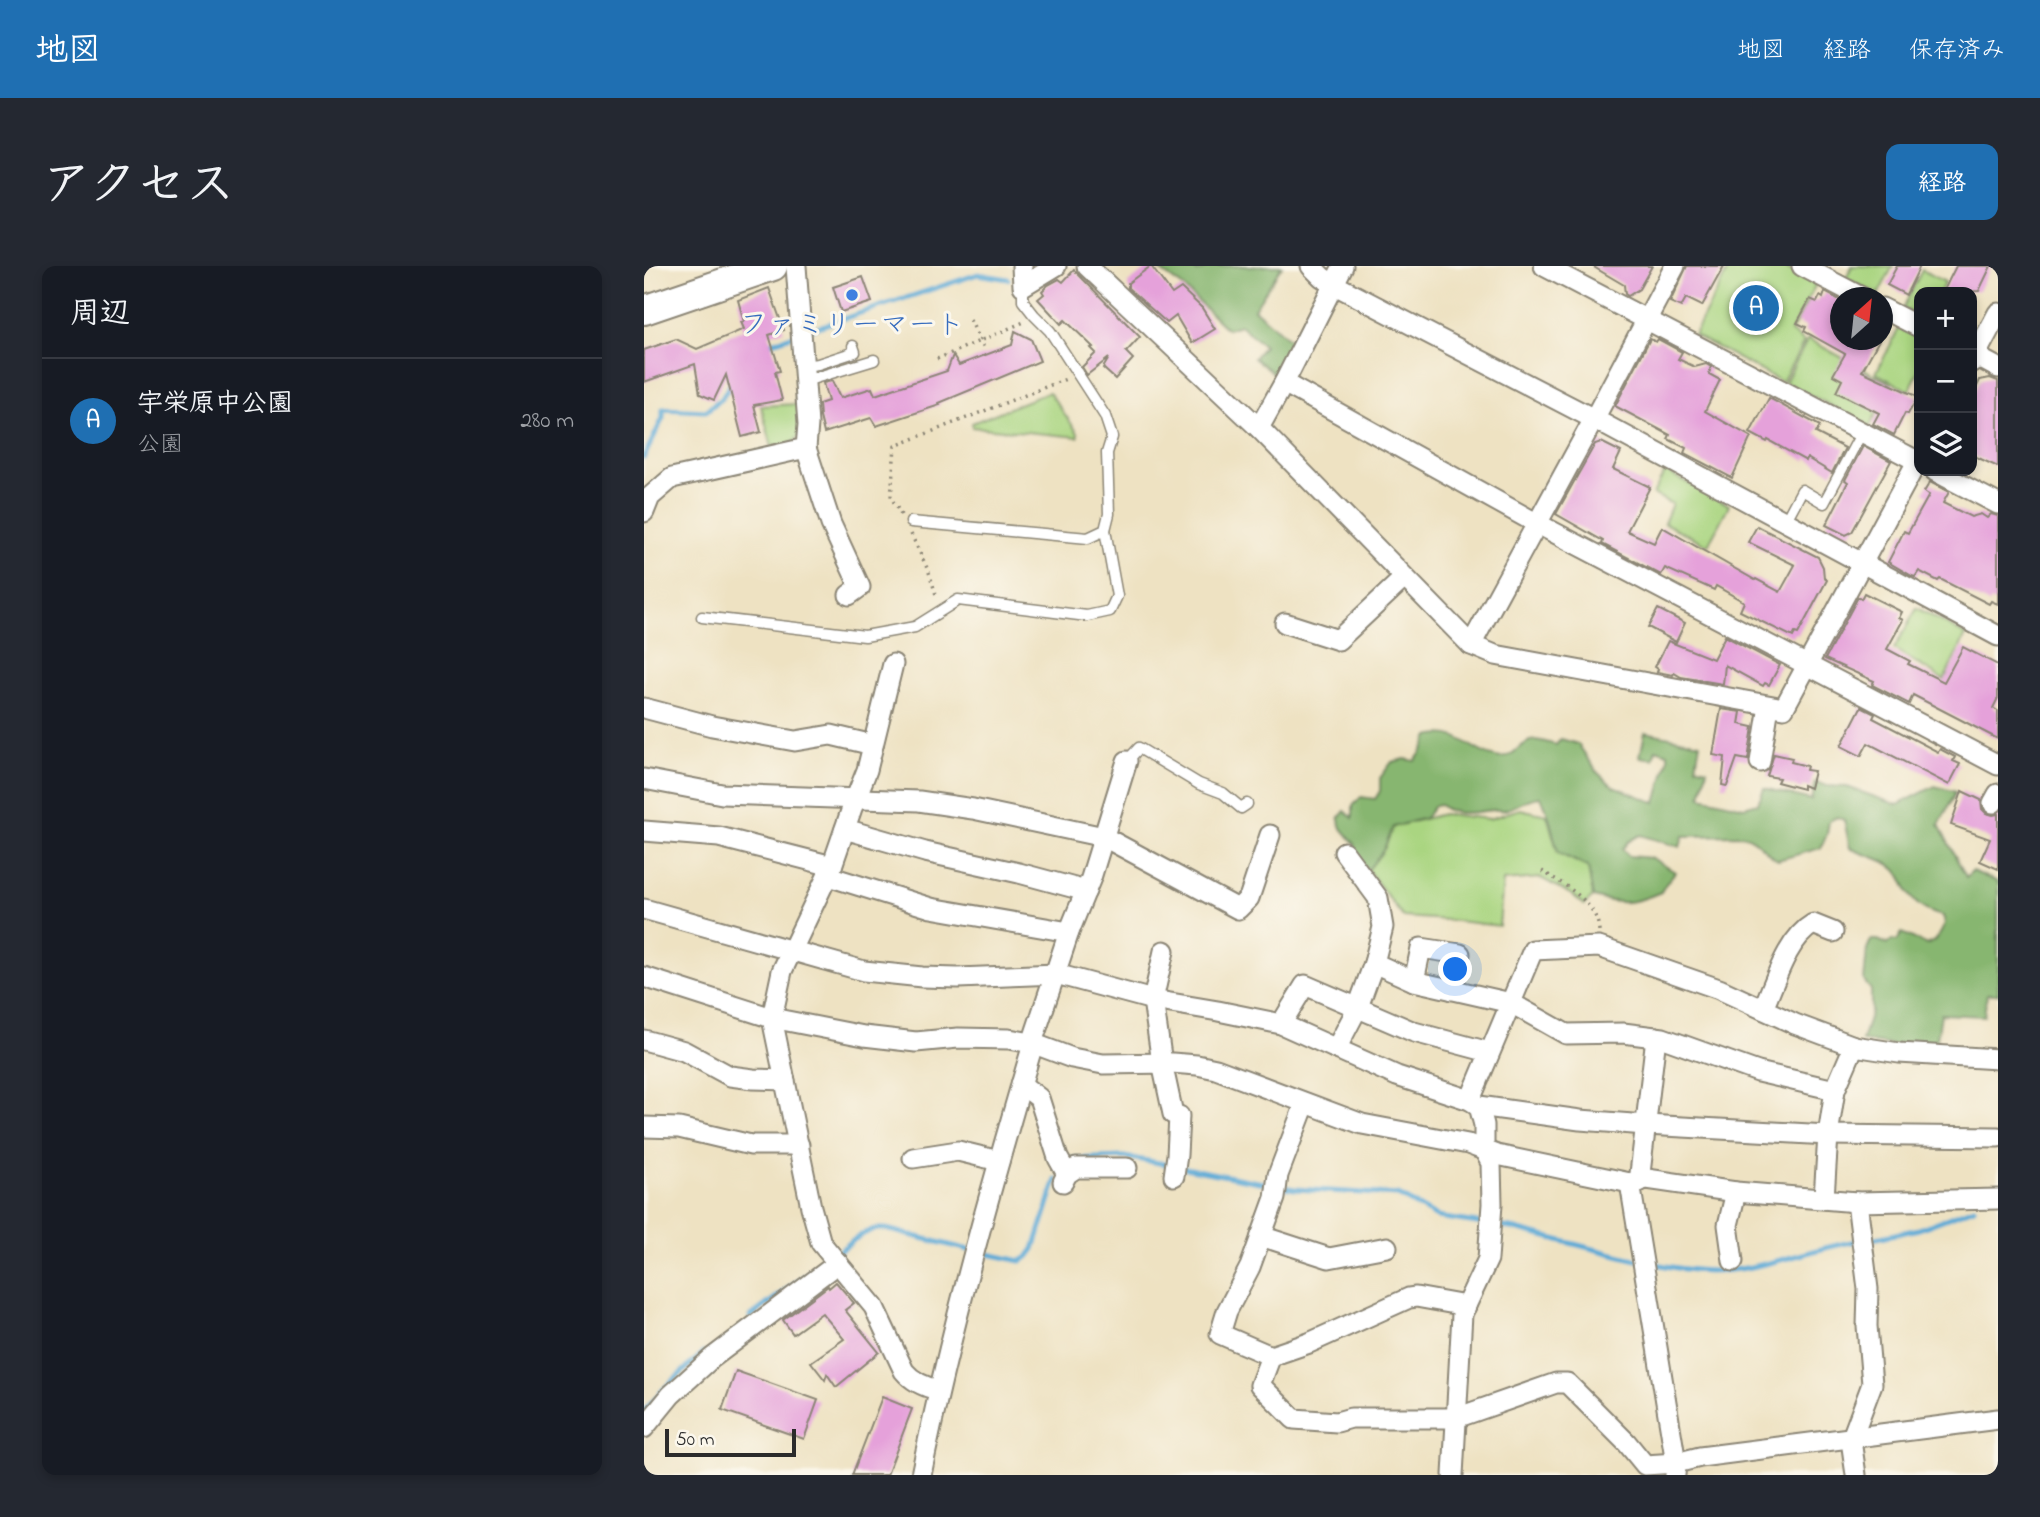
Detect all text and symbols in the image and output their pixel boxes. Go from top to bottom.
text: 地図 [35,28,101,76]
text: 地図 [1737,34,1785,69]
text: 経路 [1823,34,1871,69]
text: 保存済み [1909,34,2005,69]
button: 経路 [1886,144,1998,220]
text: アクセス [42,151,235,223]
pin: A [1733,282,1779,334]
marker: ファミリーマート [844,287,860,303]
north arrow [1830,287,1893,350]
map controls [1914,287,1977,476]
button: + [1914,287,1977,350]
text: 周辺 [70,293,130,337]
place label: ファミリーマート [740,306,964,347]
button: − [1914,350,1977,413]
text: 宇栄原中公園 [137,386,293,424]
text: A [86,405,100,438]
text: 280 m [520,405,574,438]
button: layers [1914,413,1977,476]
text: 公園 [137,429,183,462]
your location [1438,952,1472,986]
scale bar [665,1426,796,1458]
text: 50 m [676,1427,715,1454]

